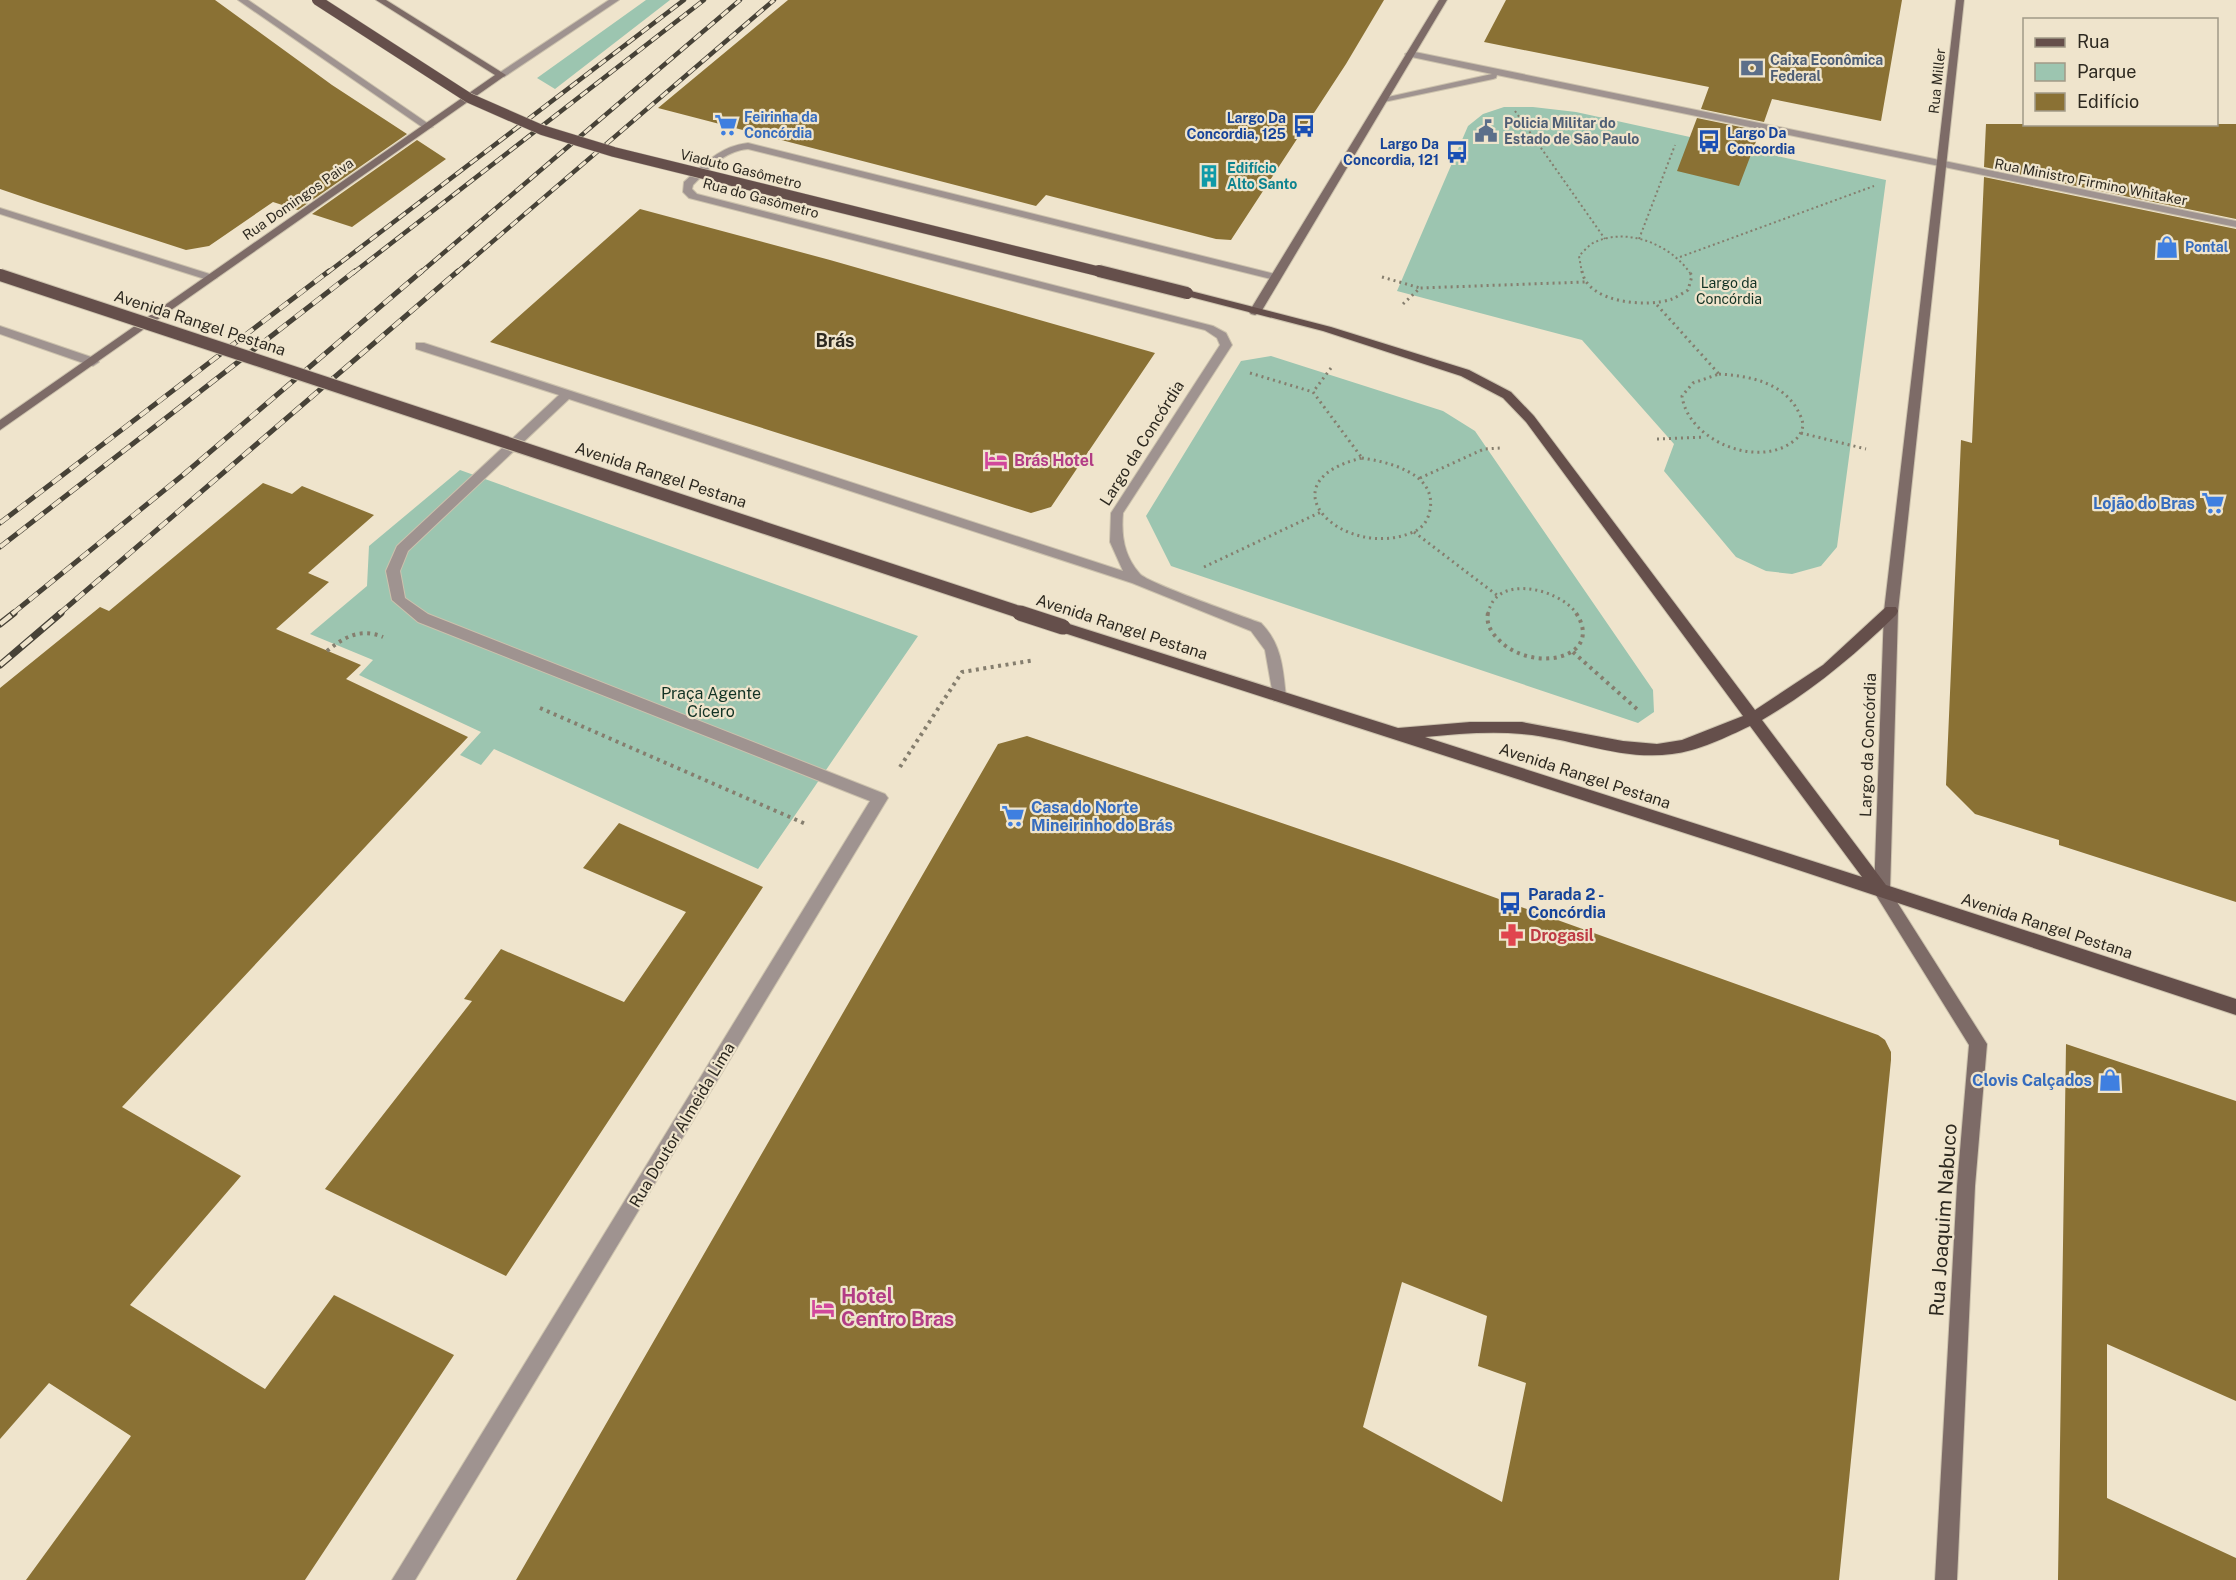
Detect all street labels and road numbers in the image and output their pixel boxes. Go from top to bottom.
street label: Rua Miller [1926,47,1948,115]
street label: Viaduto Gasômetro [678,146,804,192]
street label: Rua Domingos Paiva [240,155,356,243]
street label: Rua Ministro Firmino Whitaker [1993,155,2189,209]
street label: Rua do Gasômetro [701,175,821,221]
street label: Avenida Rangel Pestana [112,286,288,360]
street label: Largo da Concórdia [1096,377,1188,509]
street label: Avenida Rangel Pestana [573,438,749,512]
street label: Avenida Rangel Pestana [1034,590,1210,664]
street label: Largo da Concórdia [1856,673,1880,817]
street label: Avenida Rangel Pestana [1497,739,1673,813]
street label: Avenida Rangel Pestana [1959,889,2135,963]
street label: Rua Doutor Almeida Lima [625,1039,739,1211]
street label: Rua Joaquim Nabuco [1924,1123,1962,1317]

